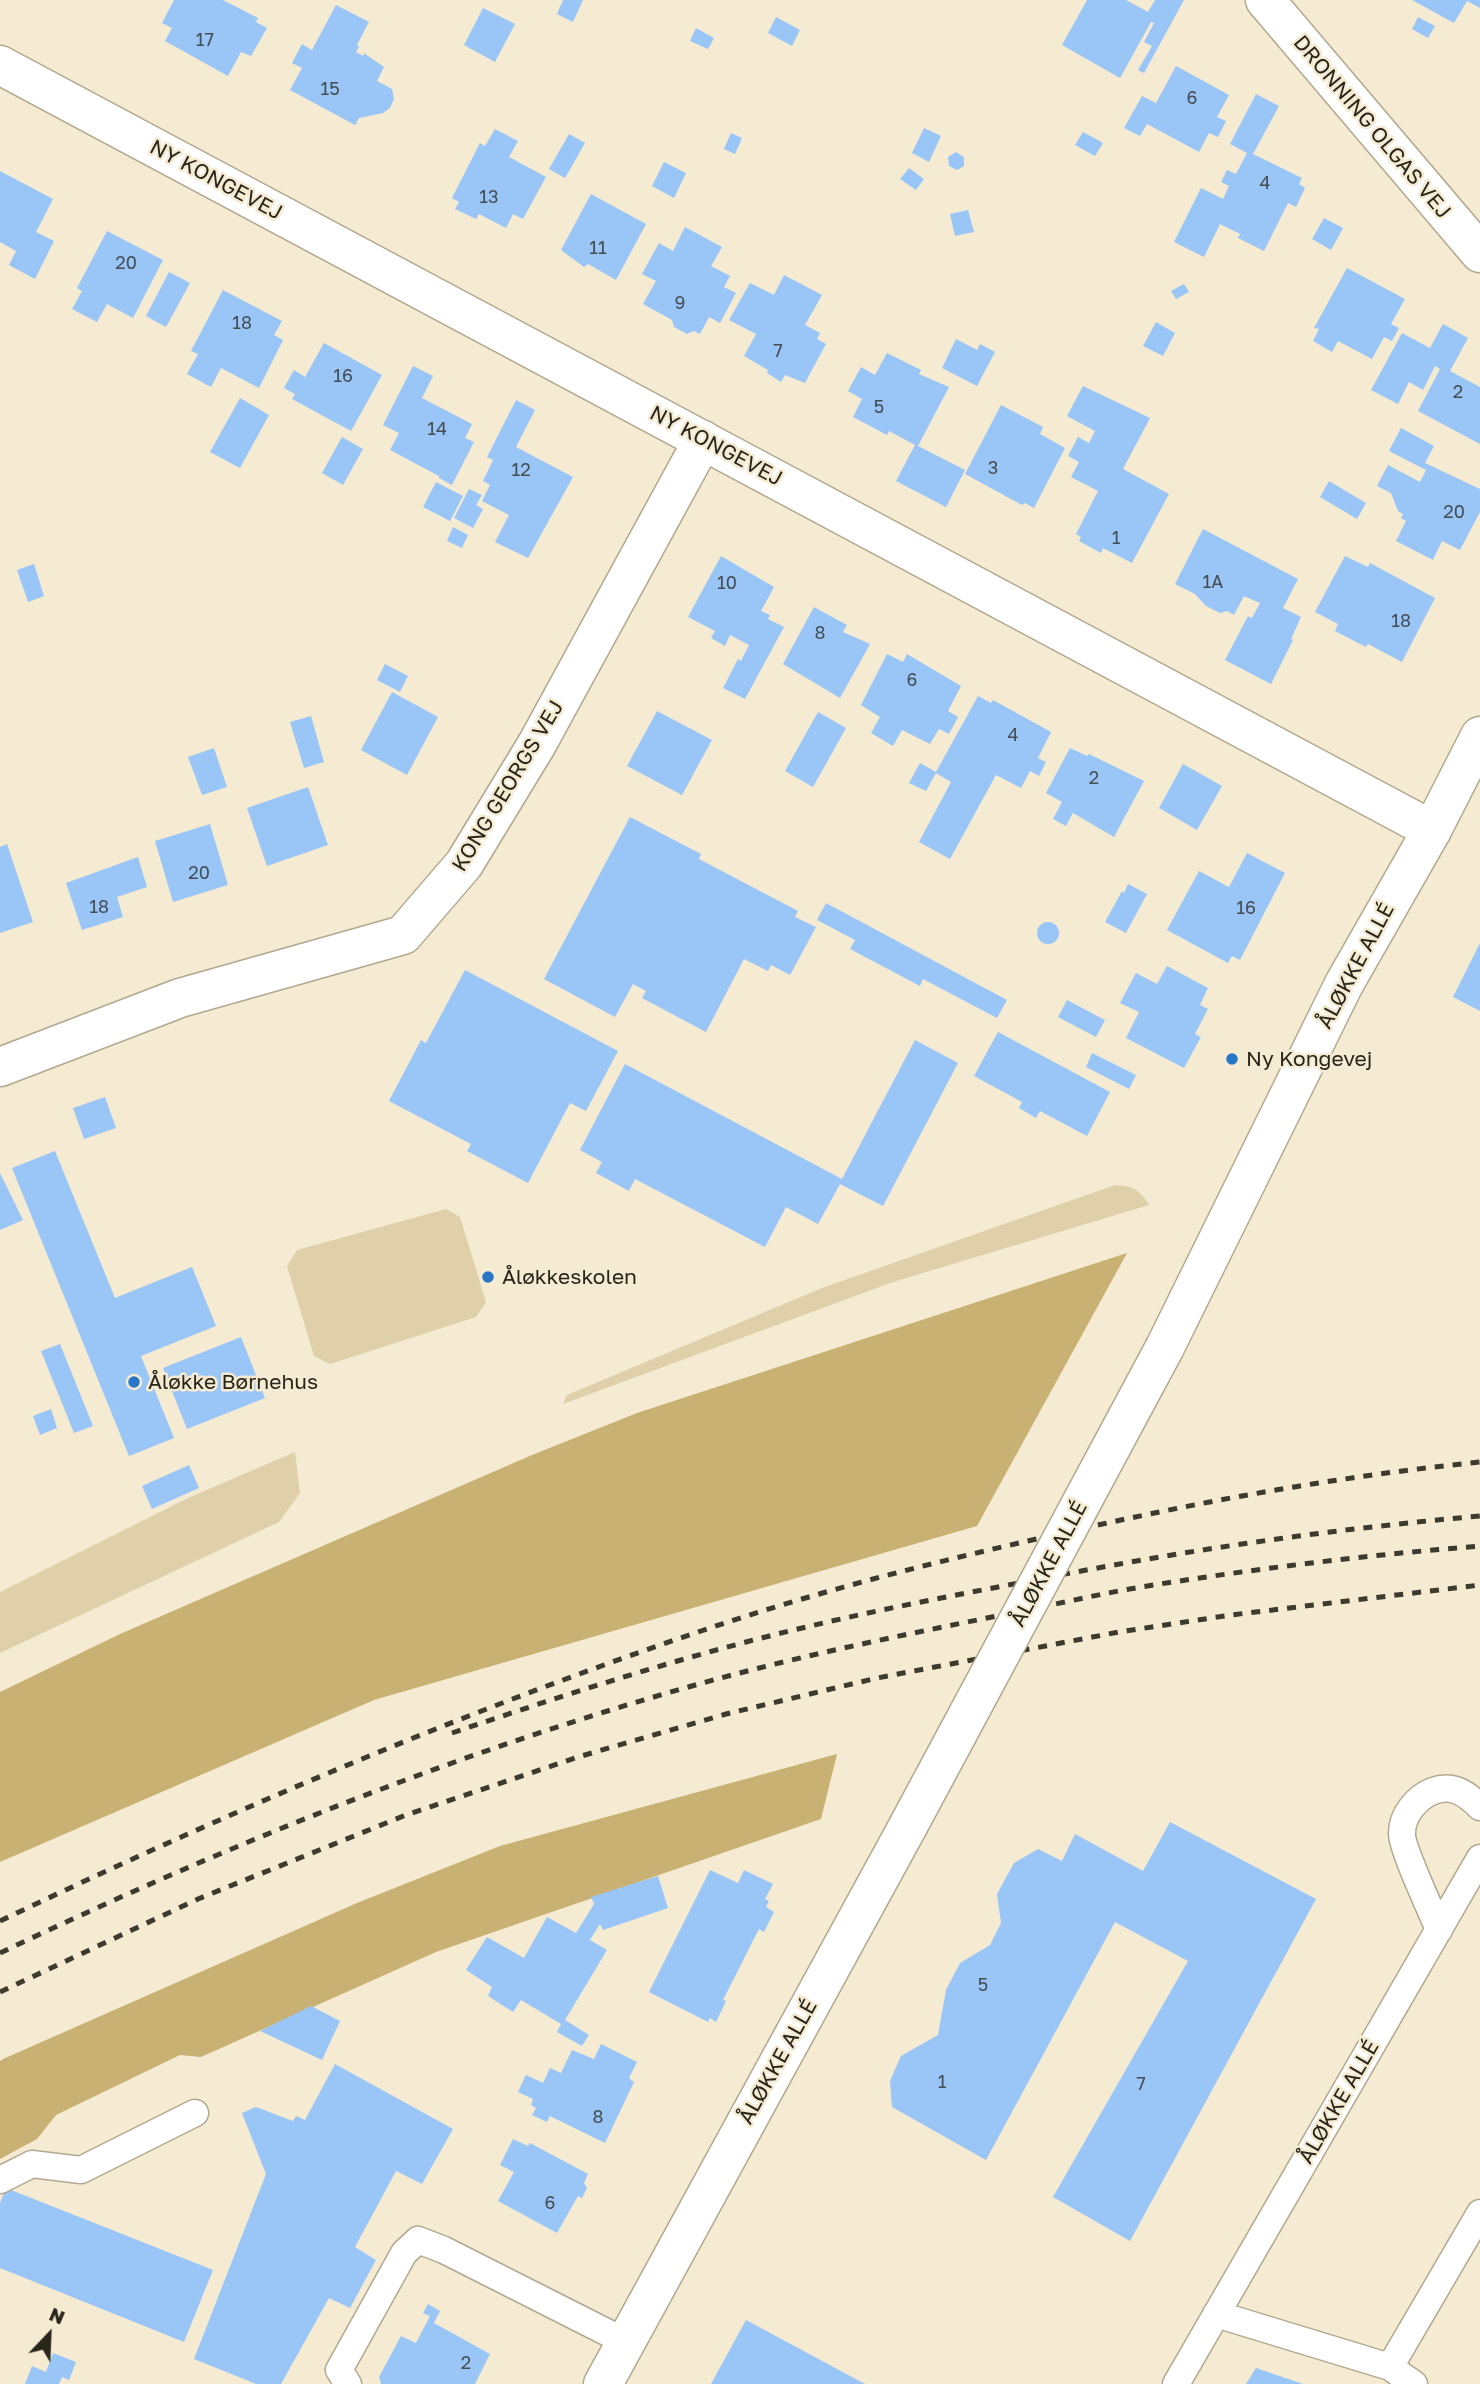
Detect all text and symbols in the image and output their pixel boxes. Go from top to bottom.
house number: 17 [196,29,214,51]
street label: DRONNING OLGAS VEJ [1288,30,1456,224]
house number: 15 [320,78,340,100]
house number: 6 [1187,87,1197,109]
street label: NY KONGEVEJ [145,134,287,226]
house number: 4 [1260,172,1270,194]
house number: 13 [479,186,499,208]
house number: 11 [589,237,607,259]
house number: 20 [115,252,137,274]
house number: 9 [675,292,685,314]
house number: 18 [232,312,252,334]
house number: 7 [773,340,783,362]
house number: 16 [333,365,353,387]
house number: 2 [1453,381,1463,403]
house number: 5 [874,396,884,418]
street label: NY KONGEVEJ [645,400,787,492]
house number: 14 [427,418,447,440]
house number: 3 [988,457,998,479]
house number: 12 [511,459,531,481]
house number: 20 [1443,501,1465,523]
house number: 1 [1112,527,1120,549]
house number: 1A [1203,571,1223,593]
house number: 10 [717,572,737,594]
house number: 18 [1391,610,1411,632]
house number: 8 [815,622,825,644]
house number: 6 [907,669,917,691]
street label: KONG GEORGS VEJ [447,696,569,876]
house number: 4 [1008,724,1018,746]
house number: 2 [1089,767,1099,789]
house number: 20 [188,862,210,884]
house number: 18 [89,896,109,918]
house number: 16 [1236,897,1256,919]
street label: ÅLØKKE ALLÉ [1312,899,1400,1033]
place label: Ny Kongevej [1246,1046,1372,1072]
marker: Ny Kongevej [1224,1051,1240,1067]
place label: Åløkkeskolen [502,1264,637,1290]
marker: Åløkkeskolen [480,1269,496,1285]
place label: Åløkke Børnehus [148,1369,318,1395]
marker: Åløkke Børnehus [126,1374,142,1390]
street label: ÅLØKKE ALLÉ [1005,1497,1093,1631]
house number: 5 [978,1974,988,1996]
street label: ÅLØKKE ALLÉ [733,1995,823,2129]
street label: ÅLØKKE ALLÉ [1293,2036,1385,2168]
house number: 1 [938,2071,946,2093]
house number: 7 [1136,2073,1146,2095]
house number: 8 [593,2106,603,2128]
house number: 6 [545,2192,555,2214]
north arrow [14,2300,84,2370]
text: N [46,2302,69,2329]
house number: 2 [461,2352,471,2374]

